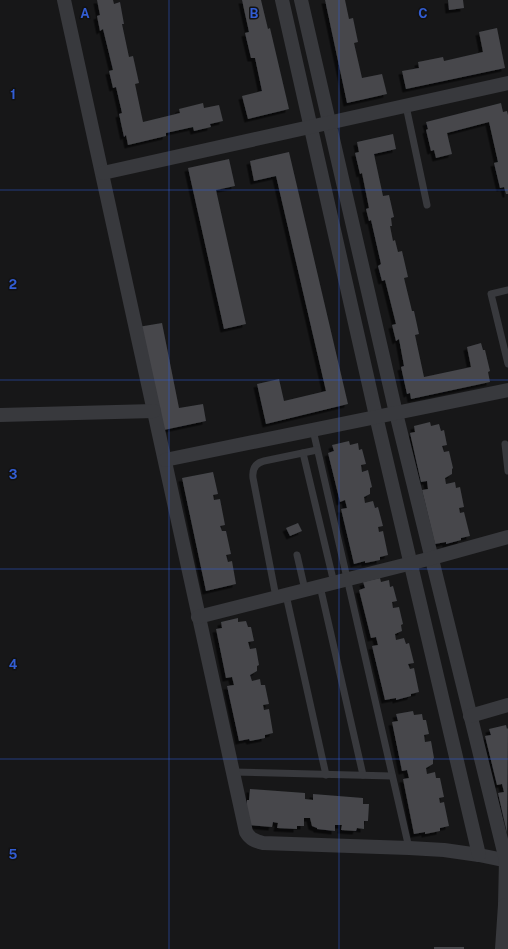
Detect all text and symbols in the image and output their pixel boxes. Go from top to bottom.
text: A [80,6,90,21]
text: B [250,6,259,21]
text: C [418,6,428,21]
text: 1 [10,87,16,102]
text: 2 [9,277,17,292]
text: 3 [9,467,18,482]
text: 4 [9,657,18,672]
text: 5 [9,847,18,862]

